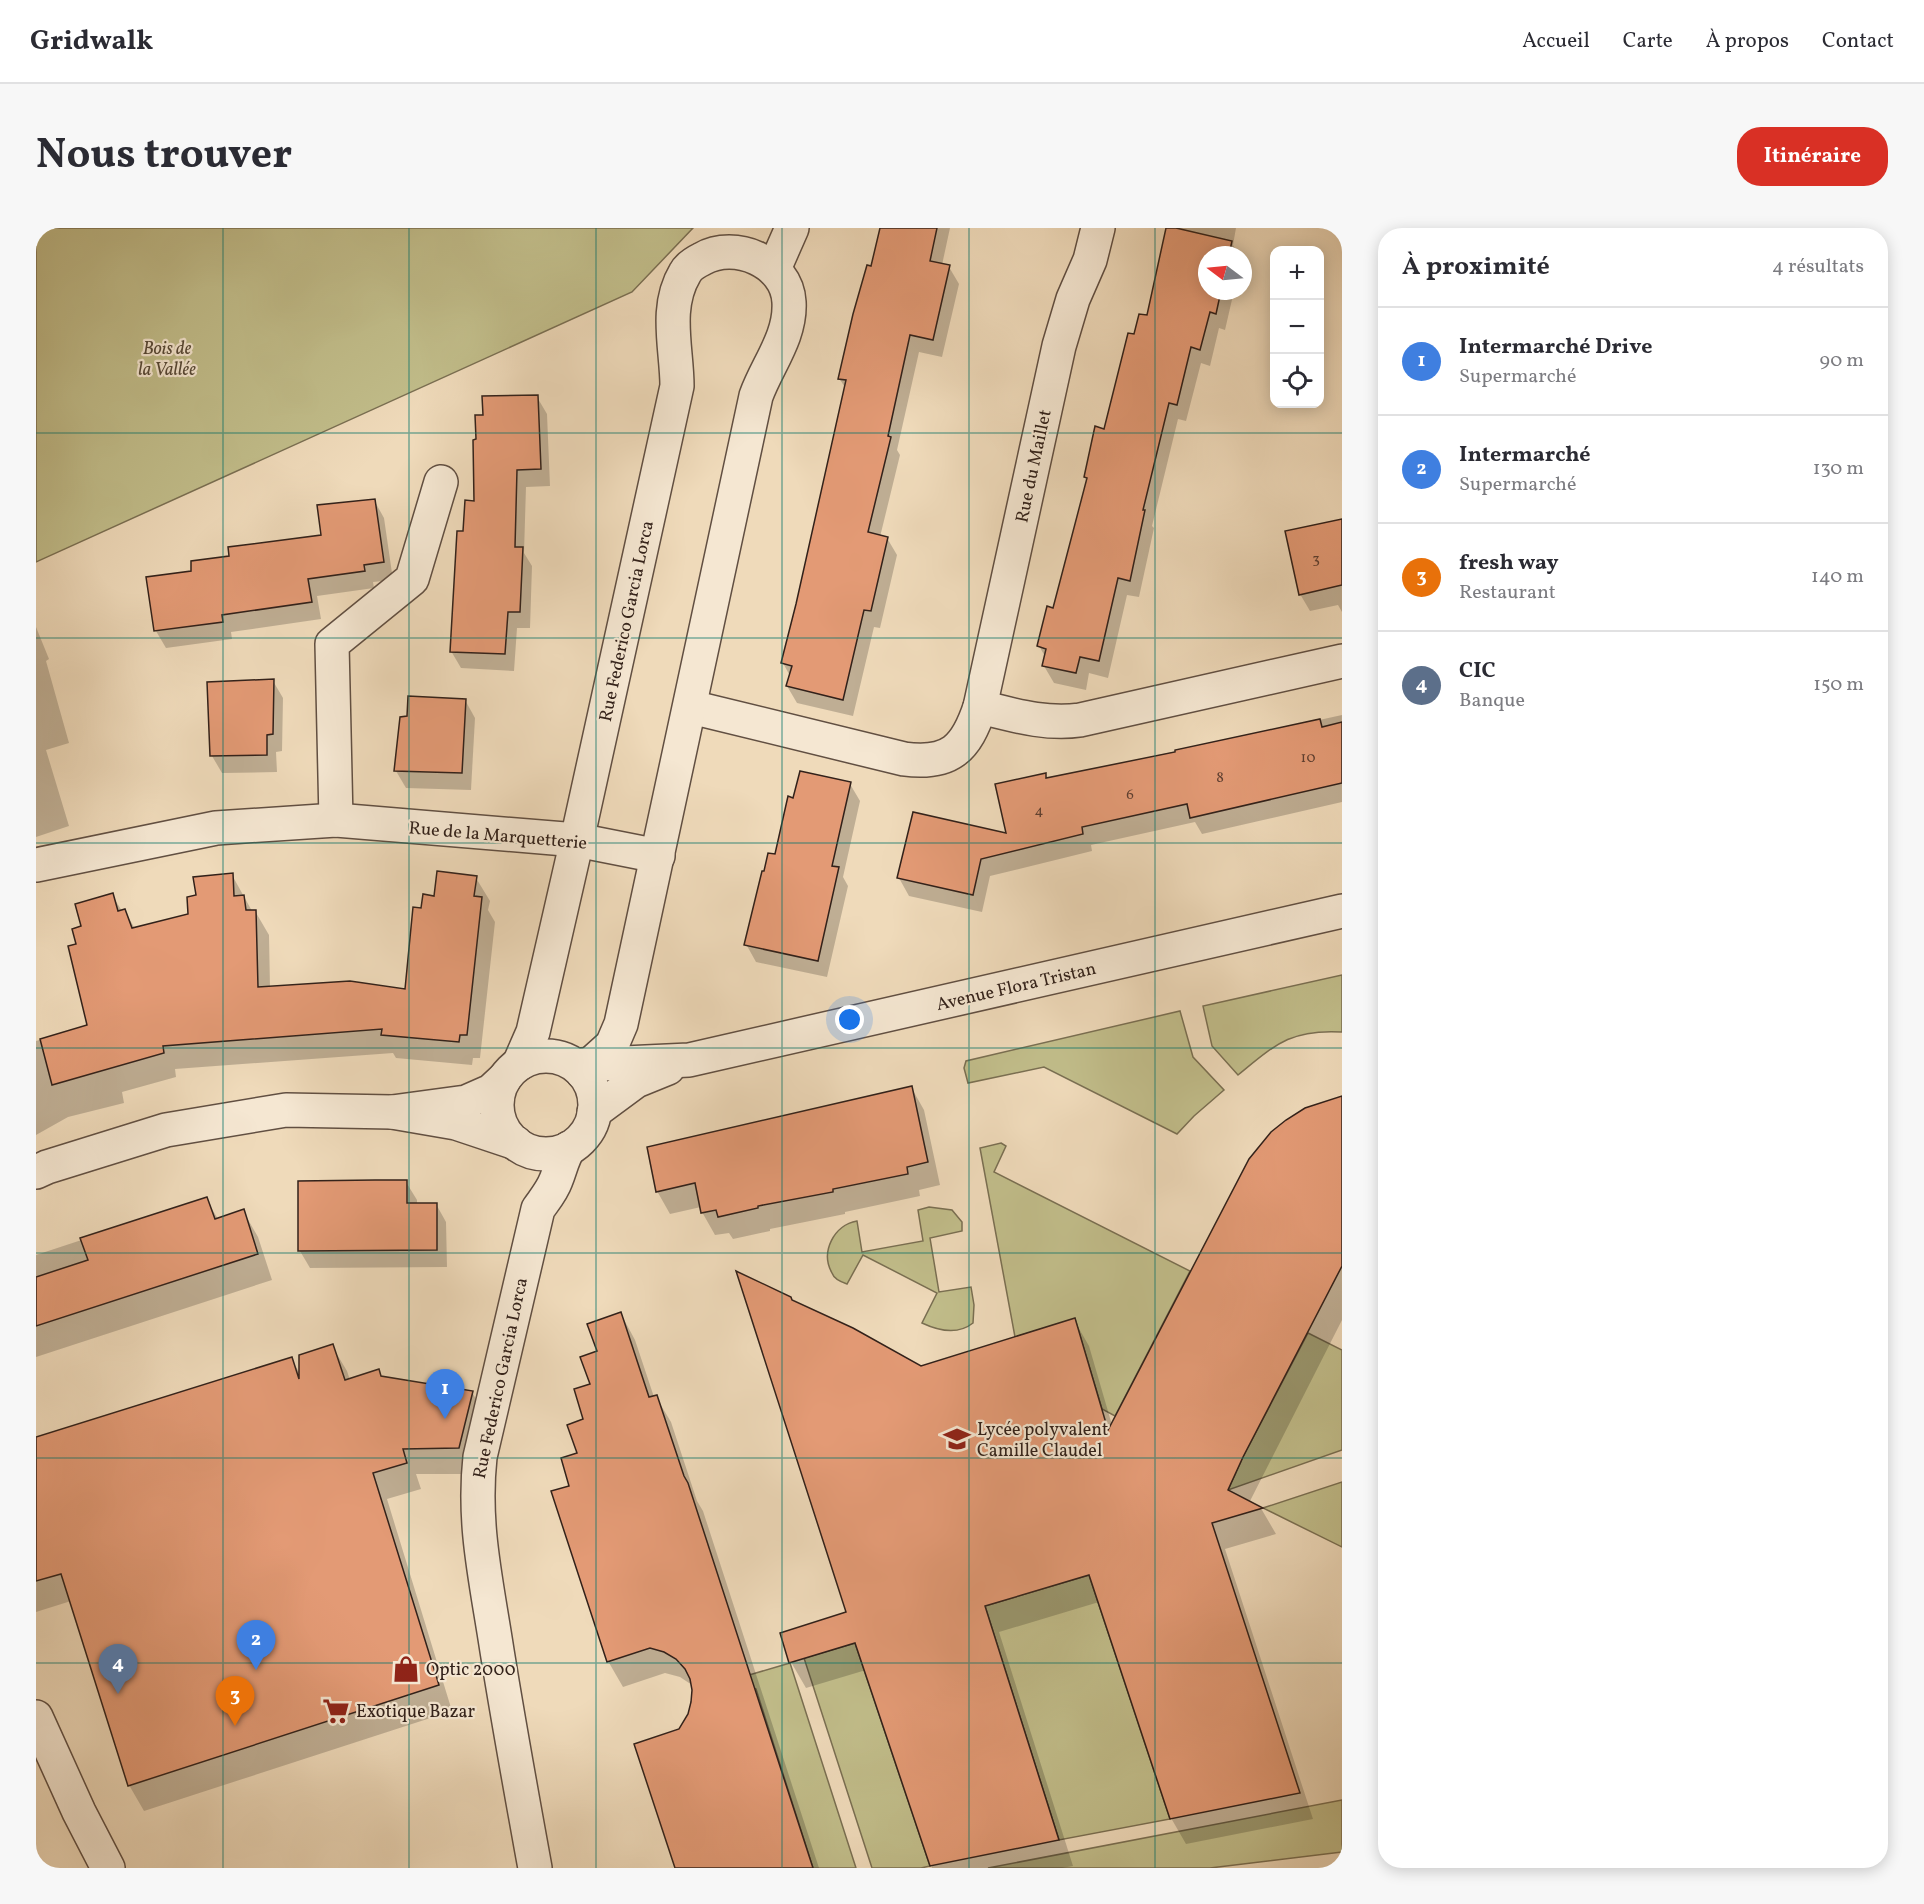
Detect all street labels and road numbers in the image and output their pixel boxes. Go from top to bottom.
street label: Rue du Maillet [1010,407,1059,525]
street label: Rue Federico Garcia Lorca [594,518,661,724]
street label: Rue de la Marquetterie [408,816,588,857]
street label: Avenue Flora Tristan [934,957,1099,1018]
street label: Rue Federico Garcia Lorca [468,1275,535,1481]

